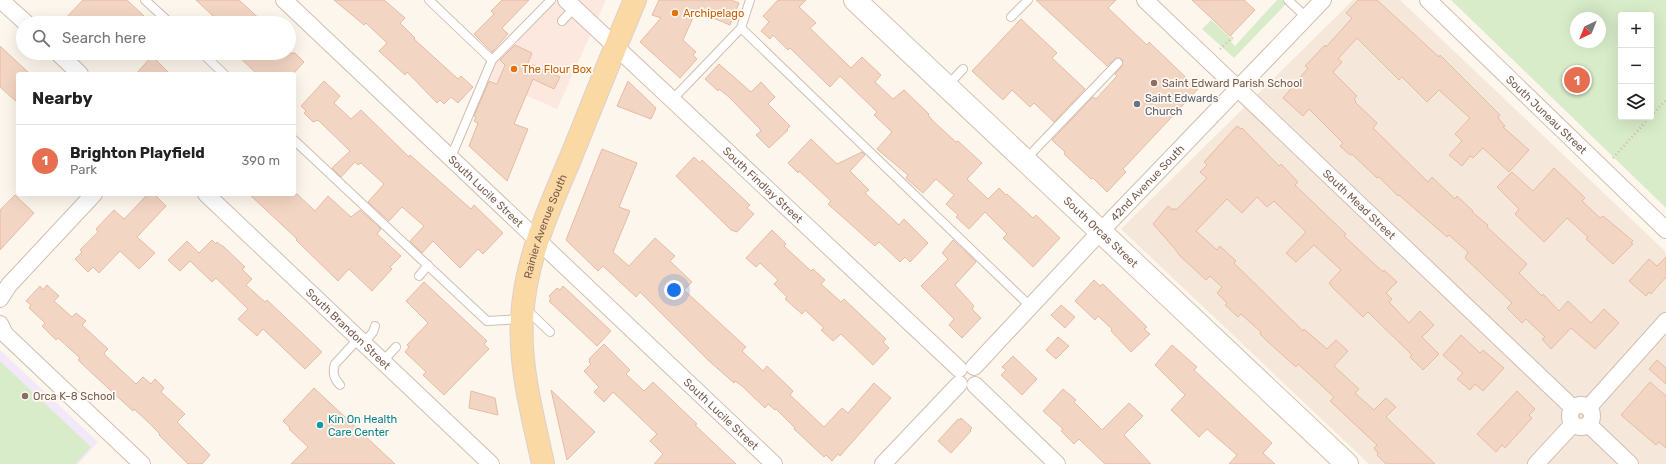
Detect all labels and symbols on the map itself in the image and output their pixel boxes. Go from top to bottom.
place label: Archipelago [683,7,744,20]
marker: Archipelago [670,8,680,18]
north arrow [1570,12,1606,48]
place label: The Flour Box [522,63,592,76]
marker: The Flour Box [509,64,519,74]
pin: 1 [1564,65,1590,95]
street label: South Juneau Street [1503,73,1590,157]
place label: Saint Edward Parish School [1162,77,1302,90]
marker: Saint Edward Parish School [1149,78,1159,88]
place label: Saint Edwards Church [1145,92,1219,118]
marker: Saint Edwards Church [1132,99,1142,109]
street label: 42nd Avenue South [1108,142,1187,224]
street label: South Findlay Street [720,145,806,226]
street label: South Lucile Street [445,153,526,231]
street label: South Mead Street [1320,167,1398,243]
street label: Rainier Avenue South [521,172,570,280]
street label: South Orcas Street [1061,194,1141,271]
your location [664,280,684,300]
street label: South Brandon Street [303,286,393,373]
street label: South Lucile Street [681,376,761,453]
place label: Orca K-8 School [33,390,115,403]
marker: Orca K-8 School [20,391,30,401]
place label: Kin On Health Care Center [328,413,397,439]
marker: Kin On Health Care Center [315,420,325,430]

